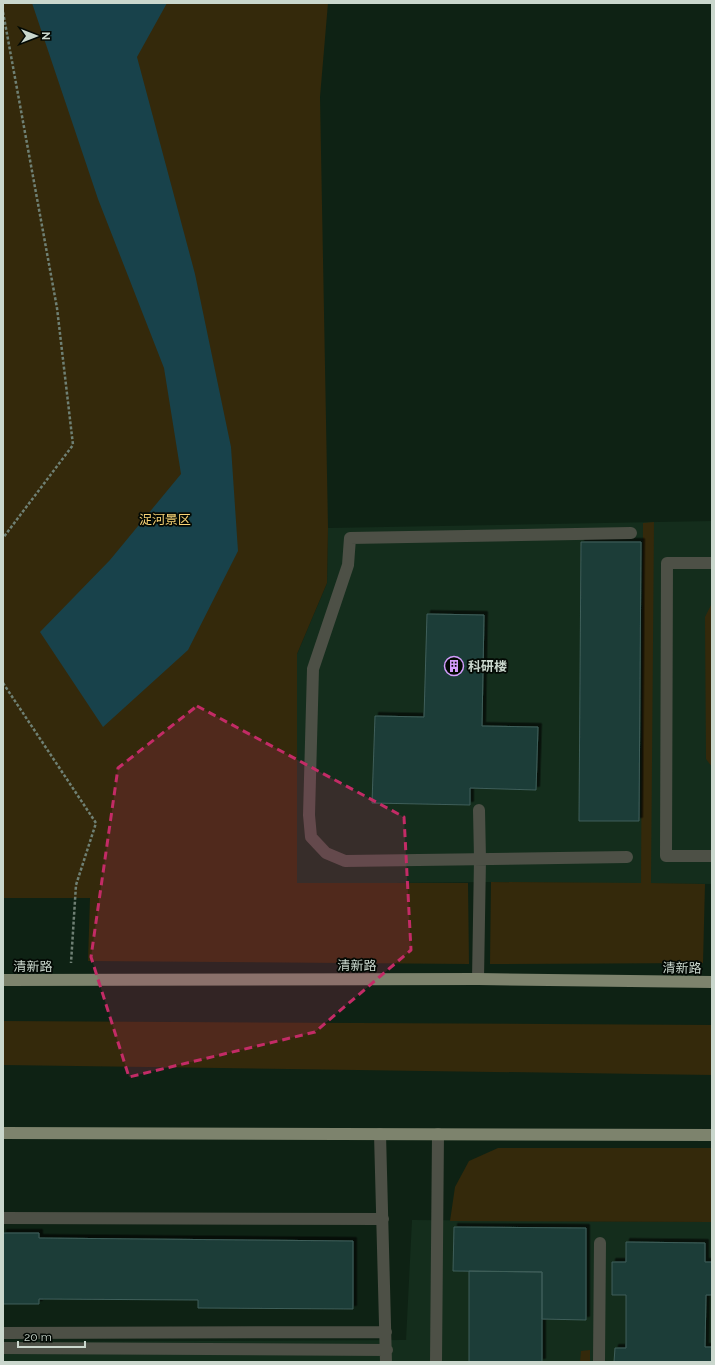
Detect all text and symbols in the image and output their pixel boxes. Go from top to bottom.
north arrow [16,16,56,56]
text: N [39,32,52,40]
park label: 浞河景区 [139,512,191,527]
building icon: 科研楼 [443,655,465,677]
place label: 科研楼 [468,659,507,674]
street label: 清新路 [337,958,377,973]
street label: 清新路 [13,959,53,974]
street label: 清新路 [662,960,702,976]
scale bar [18,1323,85,1349]
text: 20 m [24,1330,52,1344]

